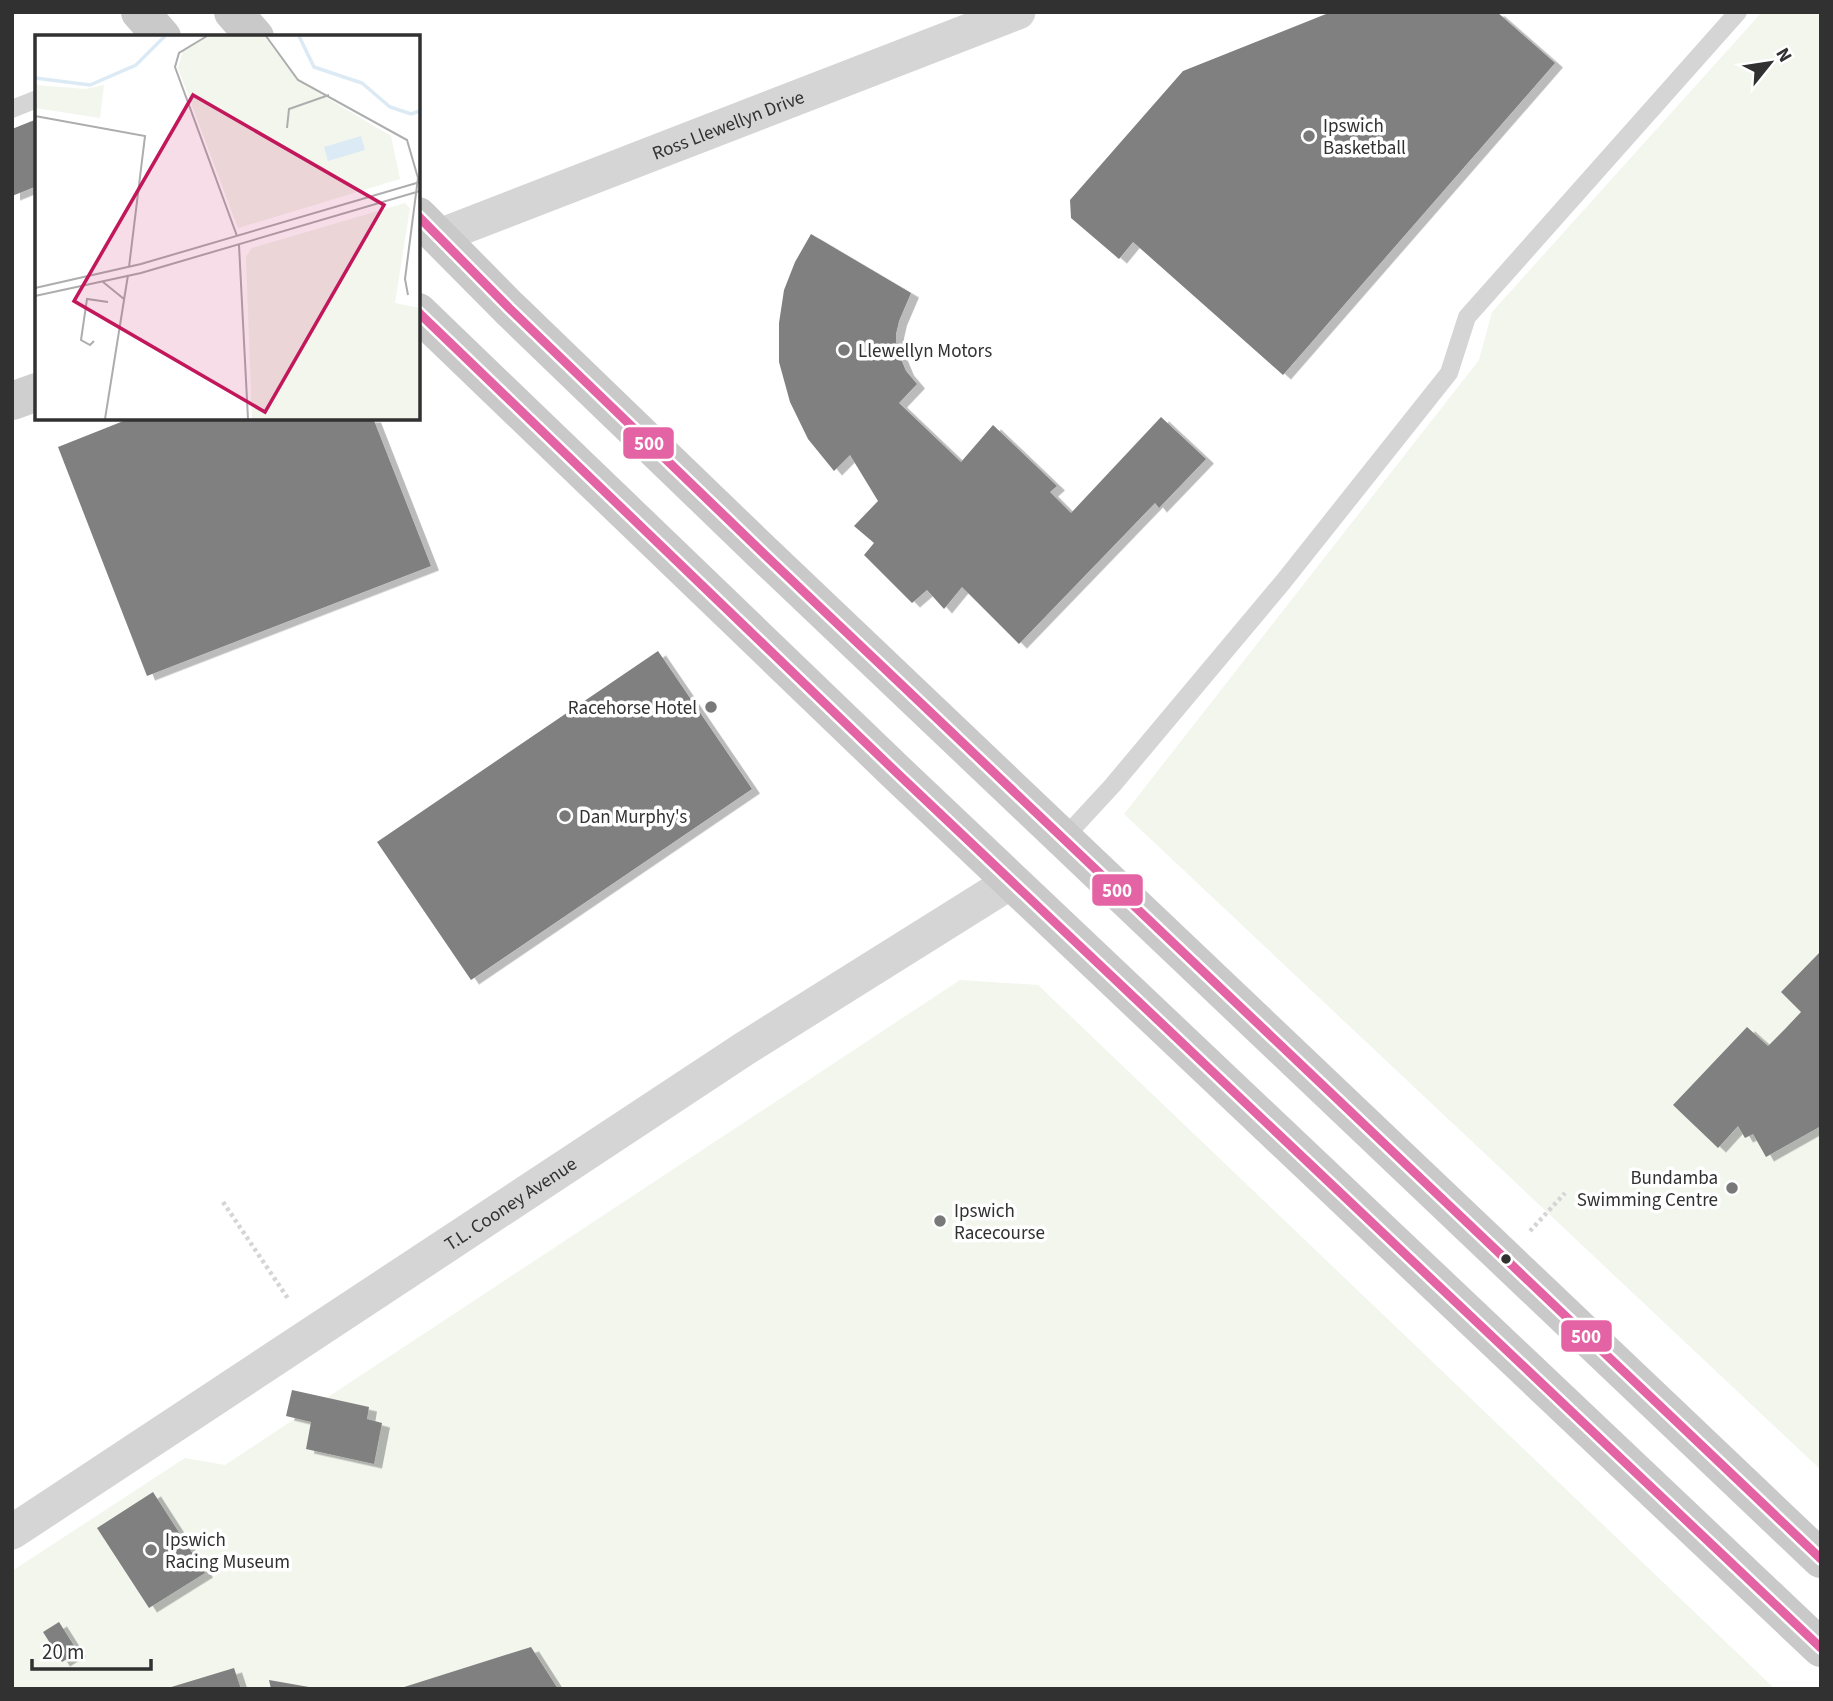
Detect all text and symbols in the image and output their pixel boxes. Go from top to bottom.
north arrow [1735,28,1805,98]
inset map [35,35,420,420]
text: N [1769,43,1798,67]
street label: Ross Llewellyn Drive [648,84,809,167]
place label: Ipswich Basketball [1323,113,1406,162]
marker: Ipswich Basketball [1301,128,1317,144]
place label: Llewellyn Motors [858,338,992,365]
marker: Llewellyn Motors [836,342,852,358]
line badge: 500 [622,426,675,460]
text: 500 [634,431,664,458]
place label: Racehorse Hotel [568,695,697,722]
marker: Racehorse Hotel [703,699,719,715]
place label: Dan Murphy's [579,804,687,831]
marker: Dan Murphy's [557,808,573,824]
line badge: 500 [1091,873,1144,907]
text: 500 [1102,878,1132,905]
street label: T.L. Cooney Avenue [440,1151,583,1258]
place label: Bundamba Swimming Centre [1577,1165,1718,1214]
marker: Bundamba Swimming Centre [1724,1180,1740,1196]
place label: Ipswich Racecourse [954,1198,1045,1247]
marker: Ipswich Racecourse [932,1213,948,1229]
unlabelled marker [1499,1252,1513,1266]
line badge: 500 [1560,1319,1613,1353]
text: 500 [1571,1324,1601,1351]
place label: Ipswich Racing Museum [165,1527,290,1576]
marker: Ipswich Racing Museum [143,1542,159,1558]
scale bar [32,1628,150,1672]
text: 20 m [42,1637,84,1667]

